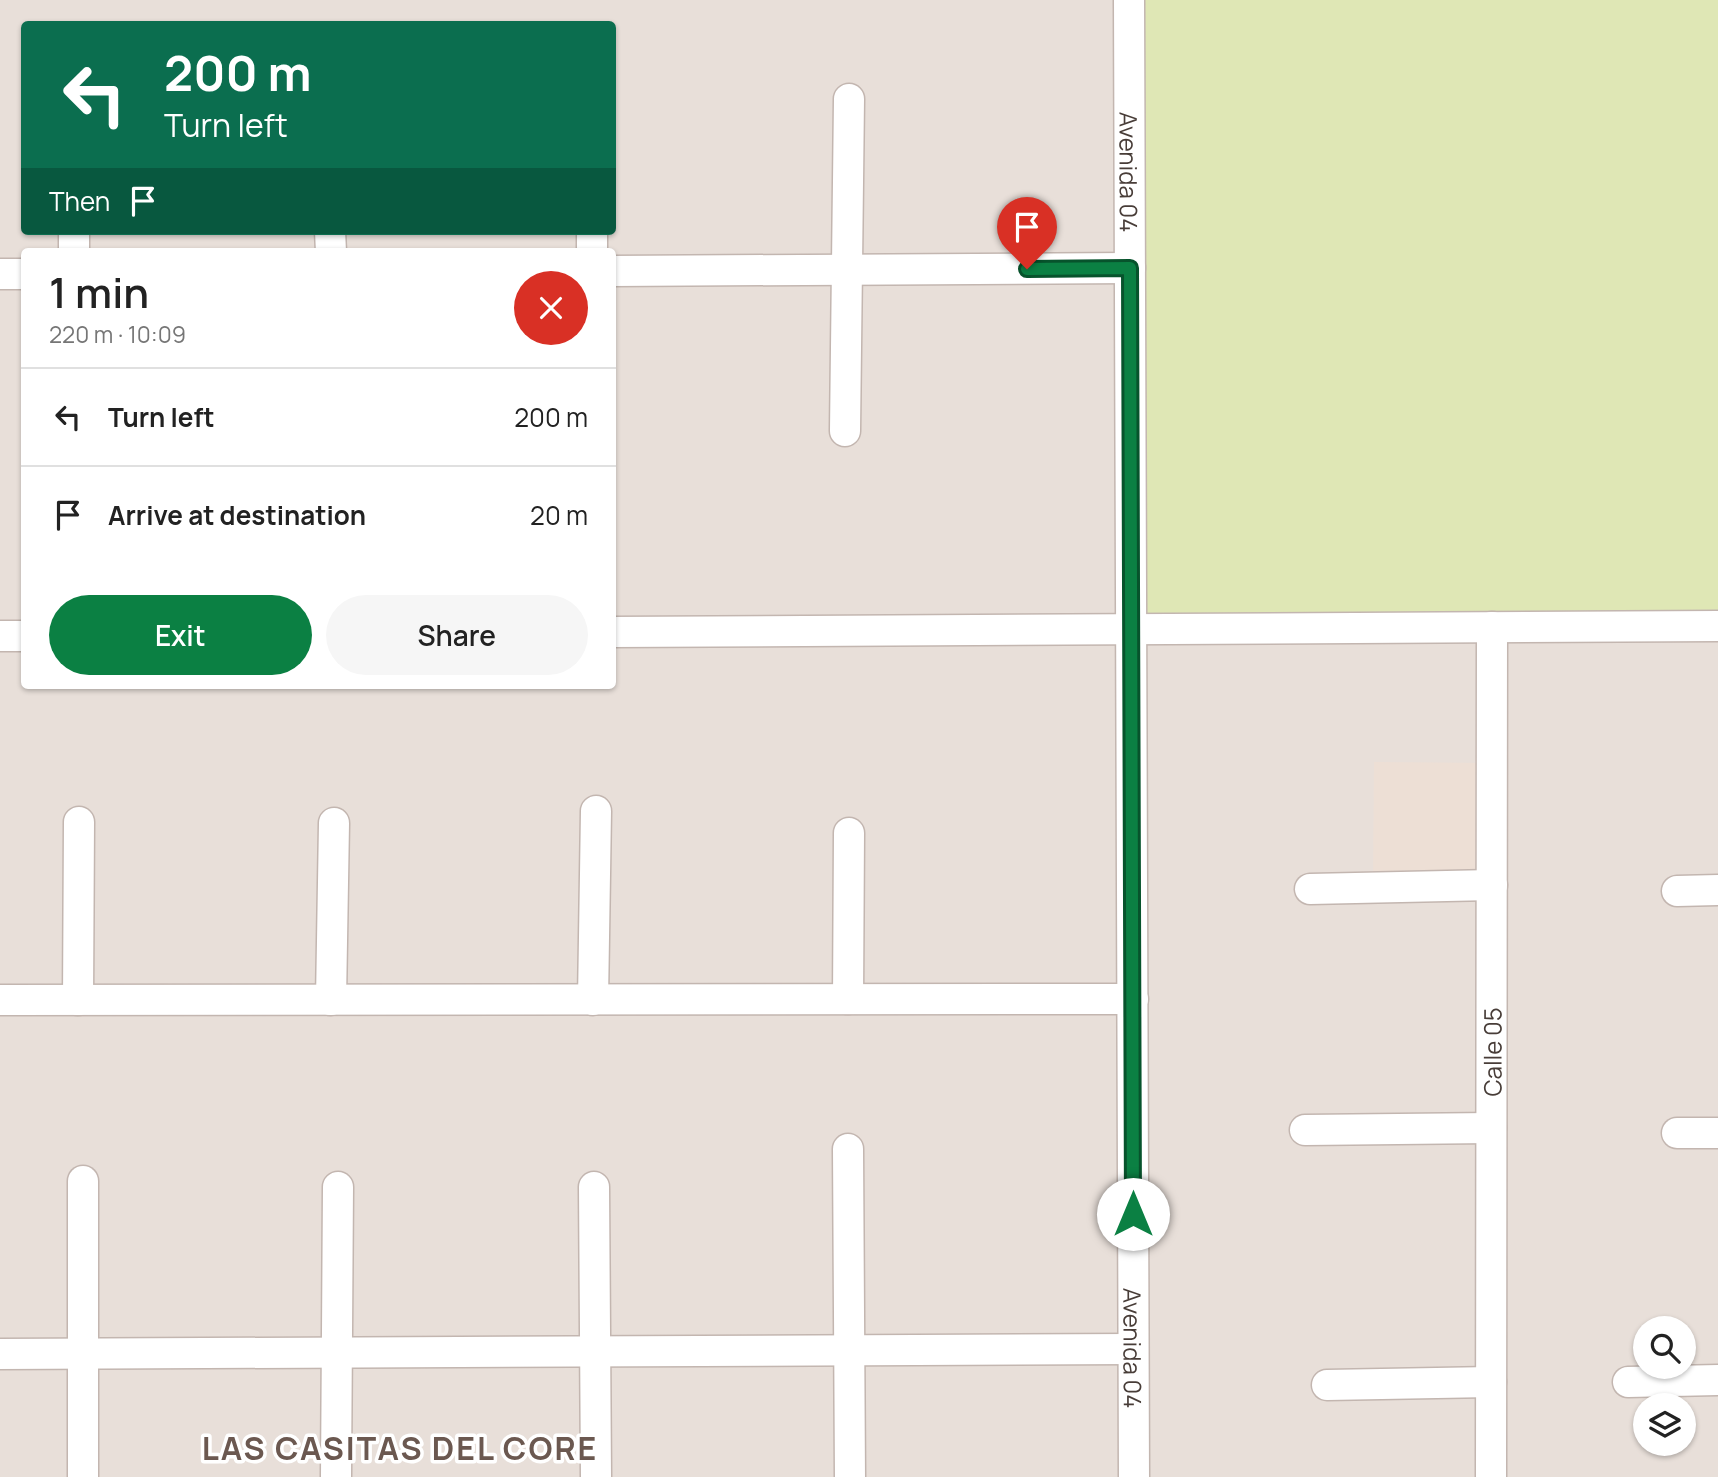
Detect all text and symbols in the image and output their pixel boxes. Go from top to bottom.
text: 200 m [164,39,312,106]
icon: left [49,49,140,140]
text: Turn left [164,103,288,147]
street label: Avenida 04 [1113,112,1146,232]
icon: arrive [124,182,162,220]
text: Then [49,183,110,219]
pin [997,197,1057,269]
icon: arrive [1008,208,1046,246]
text: 1 min [49,263,149,321]
button: close [514,271,588,345]
text: 220 m · 10:09 [49,318,186,350]
icon: left [49,398,87,436]
text: Turn left [108,399,215,435]
text: 200 m [514,399,588,435]
icon: arrive [49,496,87,534]
text: Arrive at destination [108,497,366,533]
text: 20 m [530,497,588,533]
button: Exit [49,595,312,675]
button: Share [326,595,588,675]
street label: Calle 05 [1475,1007,1508,1097]
position arrow [1096,1177,1170,1251]
street label: Avenida 04 [1117,1288,1150,1408]
map controls [1633,1316,1696,1456]
button: search [1633,1316,1696,1379]
button: layers [1633,1393,1696,1456]
district label: LAS CASITAS DEL CORE [202,1426,598,1470]

